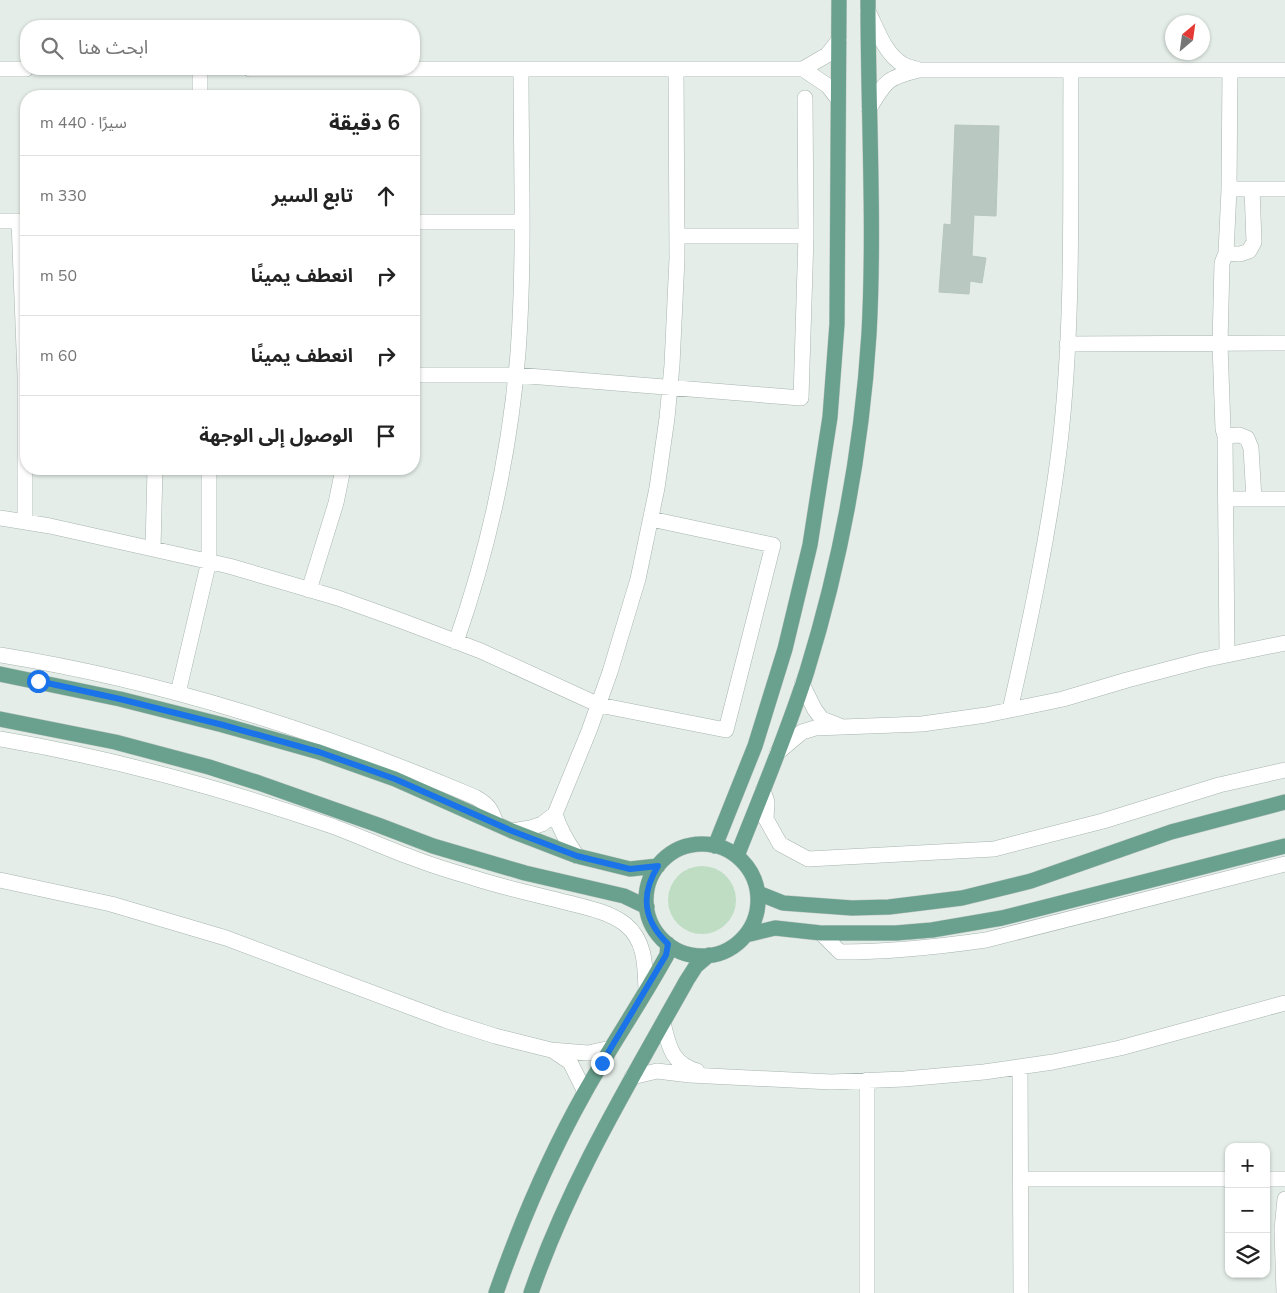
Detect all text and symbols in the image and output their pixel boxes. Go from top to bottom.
north arrow [1165,15,1210,60]
search box [20,20,420,75]
icon: search [38,34,66,62]
text: ابحث هنا [78,35,148,61]
text: 6 دقيقة [329,109,400,137]
text: سيرًا · 440 m [40,112,127,134]
icon: ahead [372,182,400,210]
text: تابع السير [272,183,353,209]
text: 330 m [40,185,87,207]
icon: right [372,262,400,290]
text: انعطف يمينًا [251,263,353,289]
text: 50 m [40,265,77,287]
icon: right [372,342,400,370]
text: انعطف يمينًا [251,343,353,369]
text: 60 m [40,345,77,367]
icon: arrive [372,422,400,450]
text: الوصول إلى الوجهة [199,423,353,449]
route start [27,670,50,693]
route end [591,1052,614,1075]
map controls [1225,1143,1270,1278]
button: + [1225,1143,1270,1188]
button: − [1225,1188,1270,1233]
button: layers [1225,1233,1270,1278]

